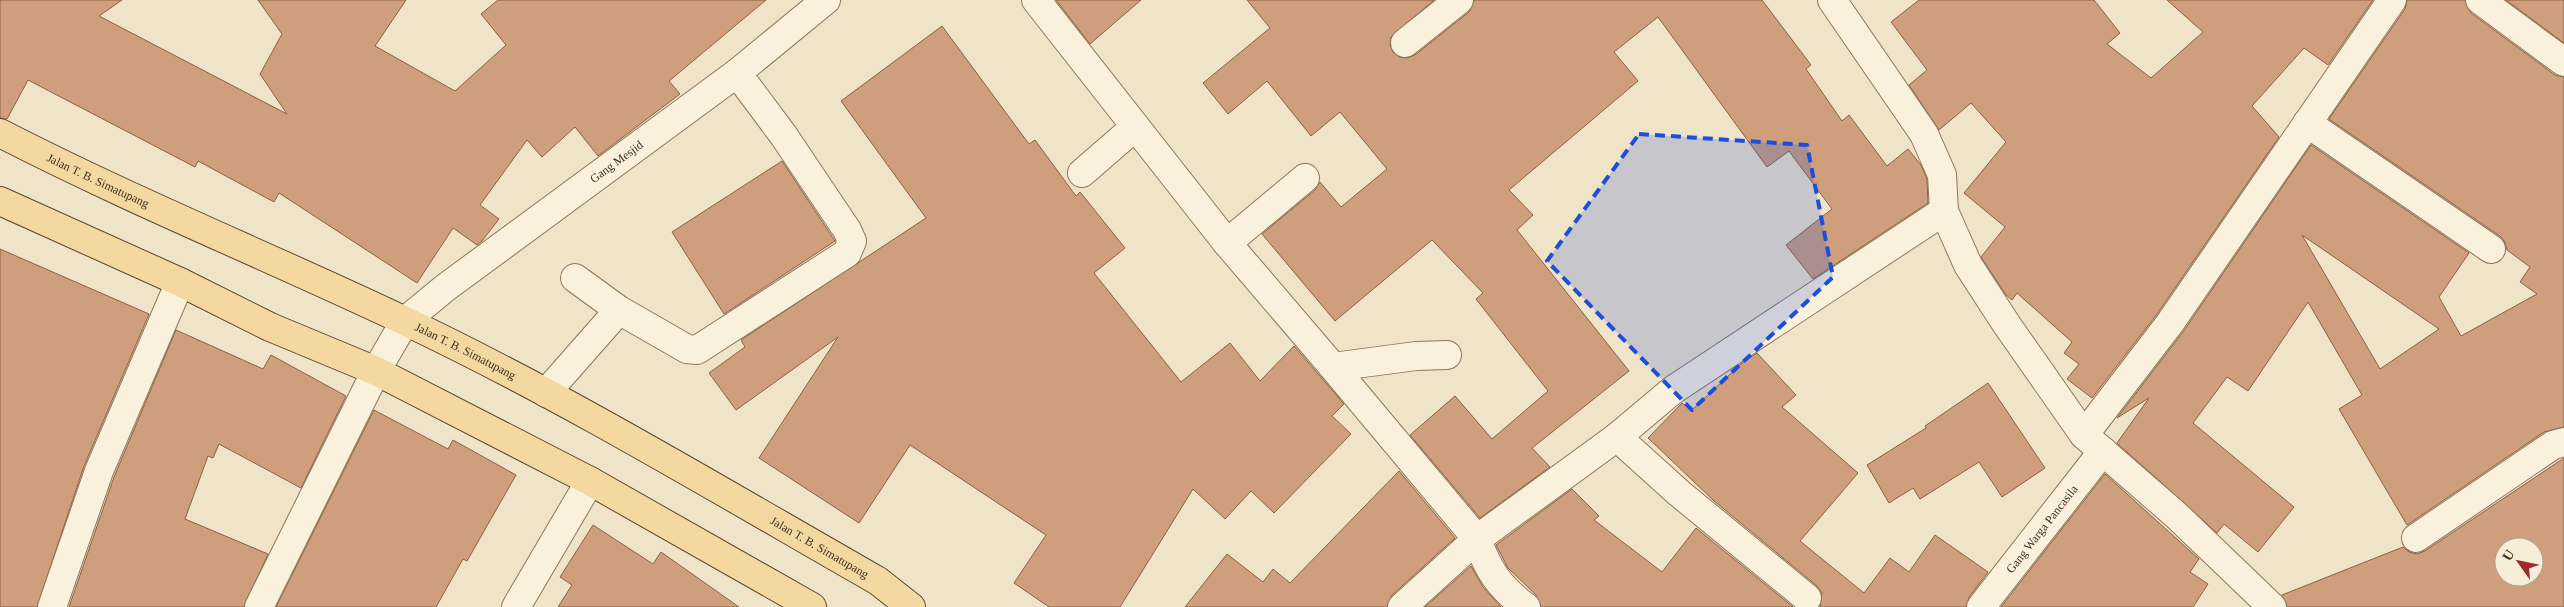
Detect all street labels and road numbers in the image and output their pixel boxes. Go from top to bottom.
street label: Gang Mesjid [587,138,646,186]
street label: Jalan T. B. Simatupang [45,151,151,211]
street label: Jalan T. B. Simatupang [413,320,518,382]
street label: Gang Warga Pancasila [2003,482,2081,576]
street label: Jalan T. B. Simatupang [768,514,871,581]

